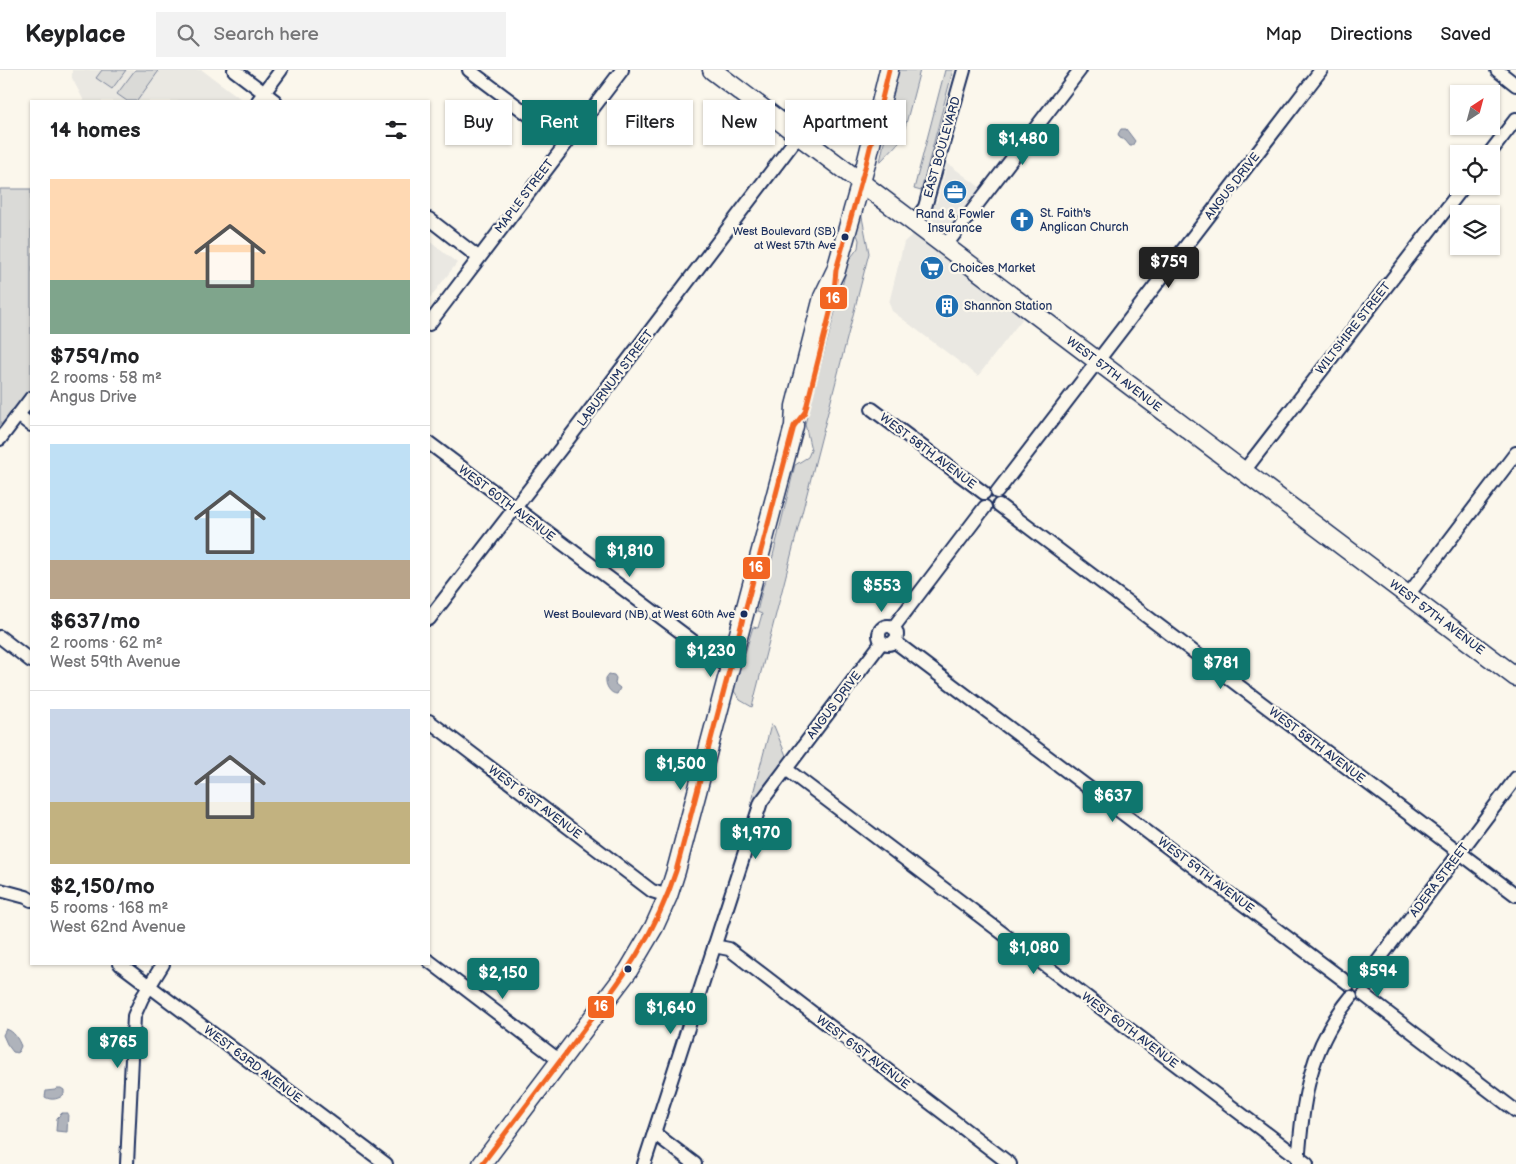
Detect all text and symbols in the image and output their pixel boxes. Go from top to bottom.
search box [156,12,506,57]
text: Keyplace [25,20,126,49]
icon: search [174,21,202,49]
text: Search here [214,23,319,46]
text: Map [1266,24,1302,45]
text: Directions [1330,24,1412,45]
text: Saved [1440,24,1491,45]
north arrow [1450,85,1500,135]
map controls [1450,85,1500,255]
street label: EAST BOULEVARD [921,94,964,200]
chip: Buy [445,100,512,145]
chip: Rent [522,100,597,145]
chip: Filters [607,100,693,145]
chip: New [703,100,775,145]
chip: Apartment [785,100,906,145]
icon: filters [382,116,410,144]
text: 14 homes [50,118,141,143]
pin: $1,480 [982,124,1064,166]
text: $1,480 [998,130,1048,149]
button: locate [1450,145,1500,195]
street label: ANGUS DRIVE [1202,150,1263,223]
street label: MAPLE STREET [492,156,558,236]
office icon: Rand & Fowler Insurance [942,179,968,205]
button: layers [1450,205,1500,255]
place label: St. Faith's Anglican Church [1040,206,1129,235]
place label: Rand & Fowler Insurance [915,207,995,236]
church icon: St. Faith's Anglican Church [1009,207,1035,233]
icon: home [185,211,275,301]
place label: West Boulevard (SB) at West 57th Ave [733,225,836,252]
marker: West Boulevard (SB) at West 57th Ave [840,232,850,242]
pin: $759 [1139,246,1199,289]
text: $759 [1150,253,1188,272]
supermarket icon: Choices Market [919,255,945,281]
place label: Choices Market [950,261,1036,276]
street label: WILTSHIRE STREET [1313,279,1394,377]
line badge: 16 [819,286,848,310]
text: 16 [826,290,840,307]
building icon: Shannon Station [934,293,960,319]
place label: Shannon Station [964,299,1052,314]
street label: LABURNUM STREET [574,327,657,429]
street label: WEST 57TH AVENUE [1063,334,1164,415]
text: $759/mo [50,344,140,369]
text: 2 rooms · 58 m² [50,369,162,388]
text: Angus Drive [50,388,137,407]
street label: WEST 58TH AVENUE [877,410,979,493]
street label: WEST 60TH AVENUE [455,462,558,545]
icon: home [185,477,275,567]
pin: $1,810 [589,536,671,578]
text: $1,810 [606,542,654,561]
line badge: 16 [742,556,771,580]
text: 16 [749,559,763,576]
pin: $553 [852,570,912,613]
text: $553 [863,577,901,596]
street label: WEST 57TH AVENUE [1386,577,1487,658]
place label: West Boulevard (NB) at West 60th Ave [544,608,735,621]
text: $637/mo [50,609,140,634]
marker: West Boulevard (NB) at West 60th Ave [739,609,749,619]
text: 2 rooms · 62 m² [50,634,163,653]
pin: $1,230 [670,636,752,678]
text: $1,230 [686,642,736,661]
pin: $781 [1191,648,1251,690]
text: West 59th Avenue [50,653,181,672]
text: $781 [1203,654,1239,673]
street label: ANGUS DRIVE [804,668,865,742]
street label: WEST 58TH AVENUE [1266,704,1368,787]
icon: home [185,742,275,832]
pin: $1,500 [640,748,722,791]
text: $1,500 [656,755,706,774]
street label: WEST 61ST AVENUE [485,762,584,842]
pin: $637 [1083,780,1143,823]
text: $637 [1094,787,1132,806]
pin: $1,970 [715,818,797,860]
text: $1,970 [731,824,781,843]
street label: WEST 59TH AVENUE [1155,834,1257,917]
street label: ADERA STREET [1407,840,1473,920]
text: $2,150/mo [50,874,155,899]
text: 5 rooms · 168 m² [50,899,168,918]
text: West 62nd Avenue [50,918,186,937]
pin: $1,080 [993,932,1075,975]
text: $1,080 [1009,939,1059,958]
pin: $594 [1348,956,1408,998]
pin: $2,150 [462,958,544,1000]
text: $594 [1359,962,1397,981]
text: $2,150 [478,964,528,983]
unlabelled marker [623,964,633,974]
street label: WEST 60TH AVENUE [1078,989,1181,1072]
pin: $1,640 [630,992,712,1035]
line badge: 16 [587,995,615,1019]
text: 16 [594,998,608,1015]
text: $1,640 [646,999,696,1018]
street label: WEST 61ST AVENUE [813,1012,912,1092]
street label: WEST 63RD AVENUE [201,1023,305,1106]
pin: $765 [88,1026,148,1069]
text: $765 [99,1033,137,1052]

